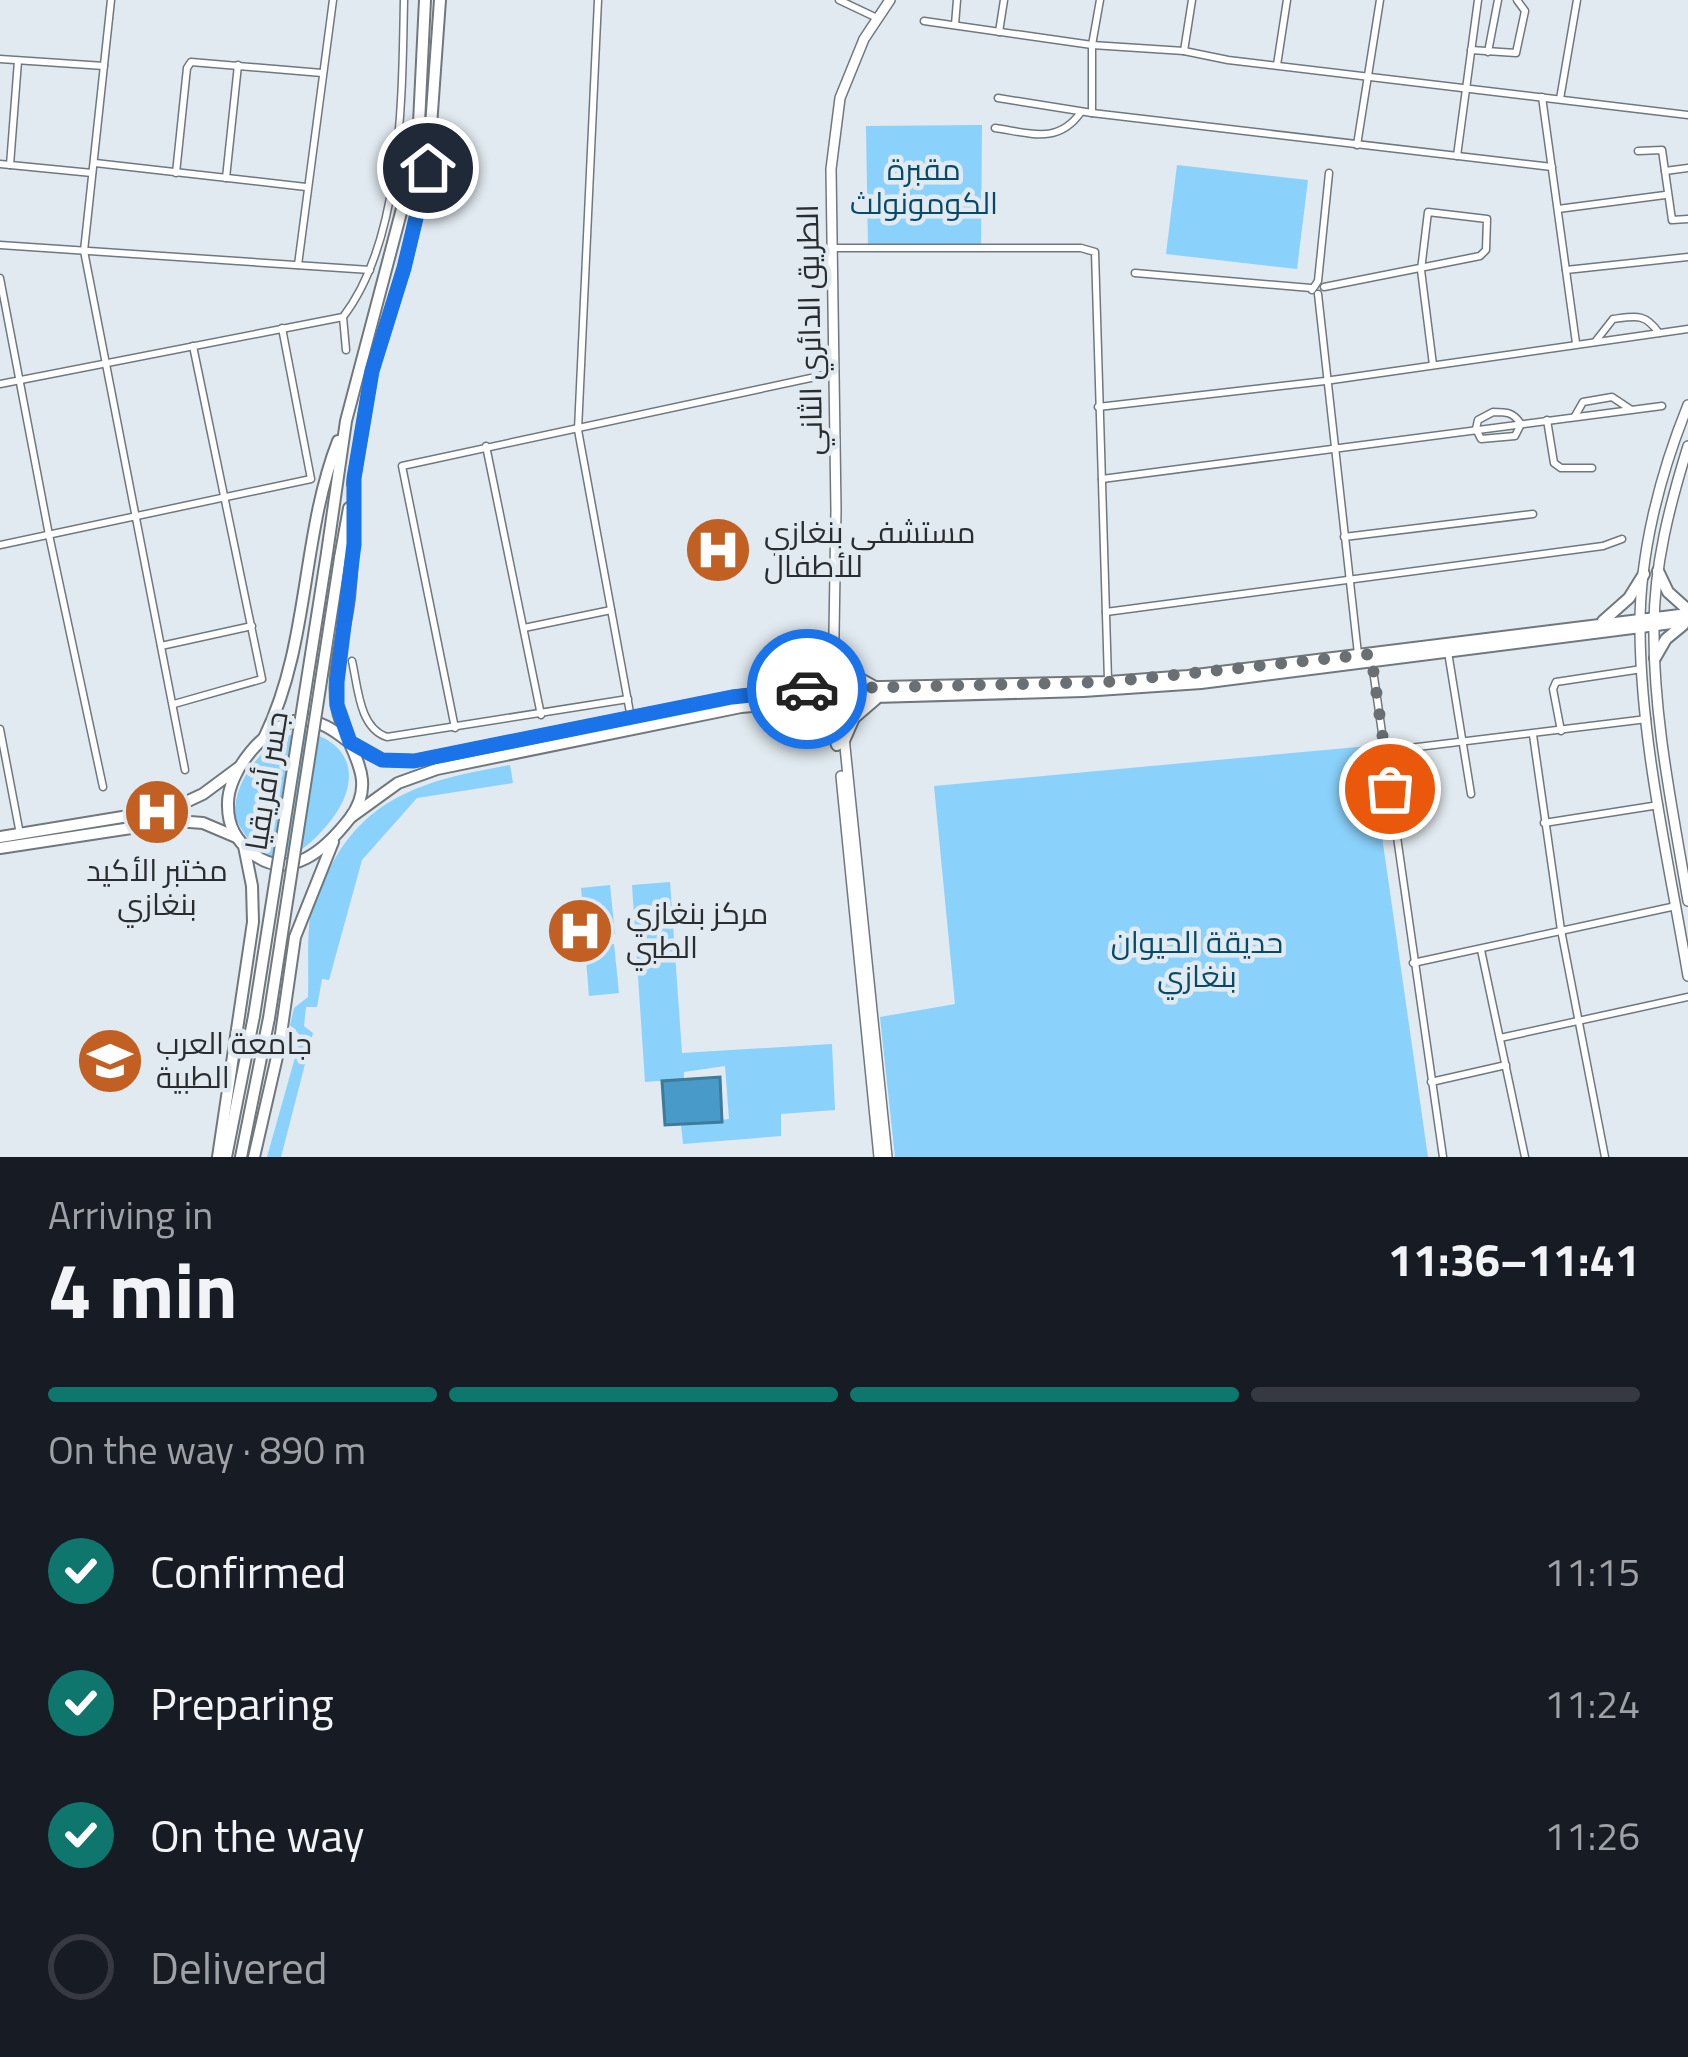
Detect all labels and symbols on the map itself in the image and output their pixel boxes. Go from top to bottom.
pin [377,117,479,219]
park label: مقبرة الكومونولث [850,146,998,226]
street label: الطريق الدائري الثاني [784,204,835,456]
place label: مستشفى بنغازي للأطفال [764,509,976,589]
hospital icon: مستشفى بنغازي للأطفال [683,515,753,585]
courier [747,629,867,749]
street label: جسر أفريقيا [232,708,300,854]
pin [1339,738,1441,840]
hospital icon: مختبر الأكيد بنغازي [122,777,192,847]
place label: مختبر الأكيد بنغازي [86,847,228,928]
place label: مركز بنغازي الطبي [626,890,768,971]
hospital icon: مركز بنغازي الطبي [545,896,615,966]
park label: حديقة الحيوان بنغازي [1111,919,1283,1000]
place label: جامعة العرب الطبية [156,1020,312,1100]
school or university icon: جامعة العرب الطبية [75,1026,145,1096]

